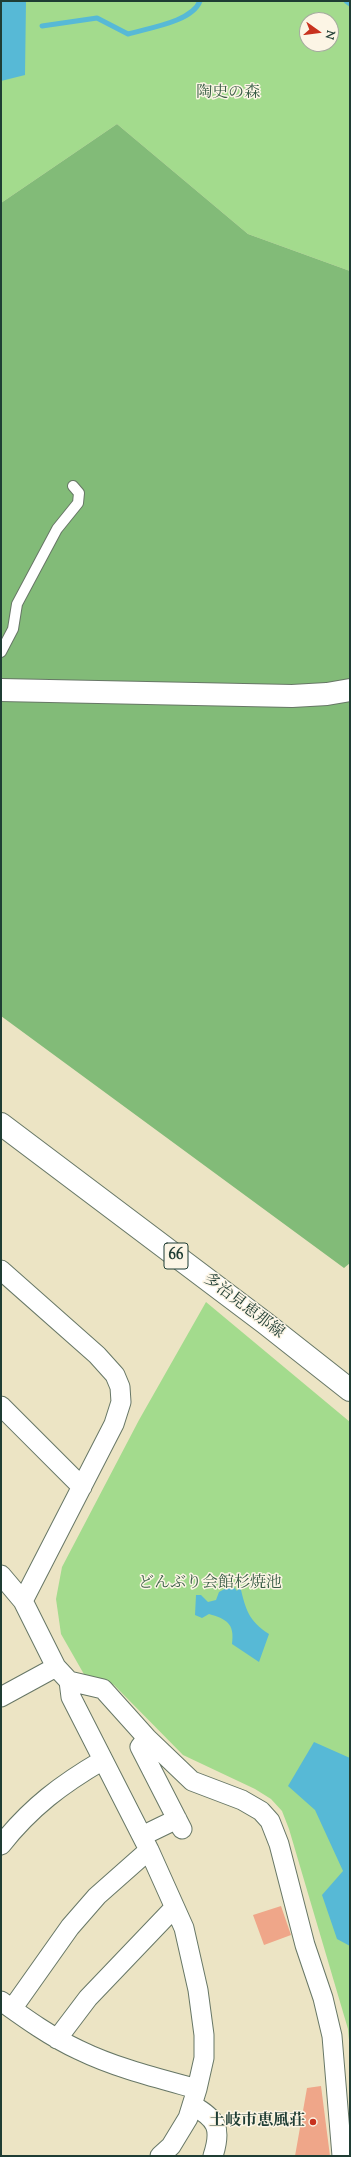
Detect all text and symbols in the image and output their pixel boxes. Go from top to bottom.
north arrow [299,12,339,52]
text: N [321,28,338,41]
park label: 陶史の森 [196,84,260,104]
road number: 66 [164,1243,188,1269]
street label: 多治見恵那線 [199,1270,287,1344]
park label: どんぶり会館杉焼池 [138,1574,282,1594]
place label: 土岐市恵風荘 [209,2112,305,2132]
marker: 土岐市恵風荘 [308,2117,318,2127]

